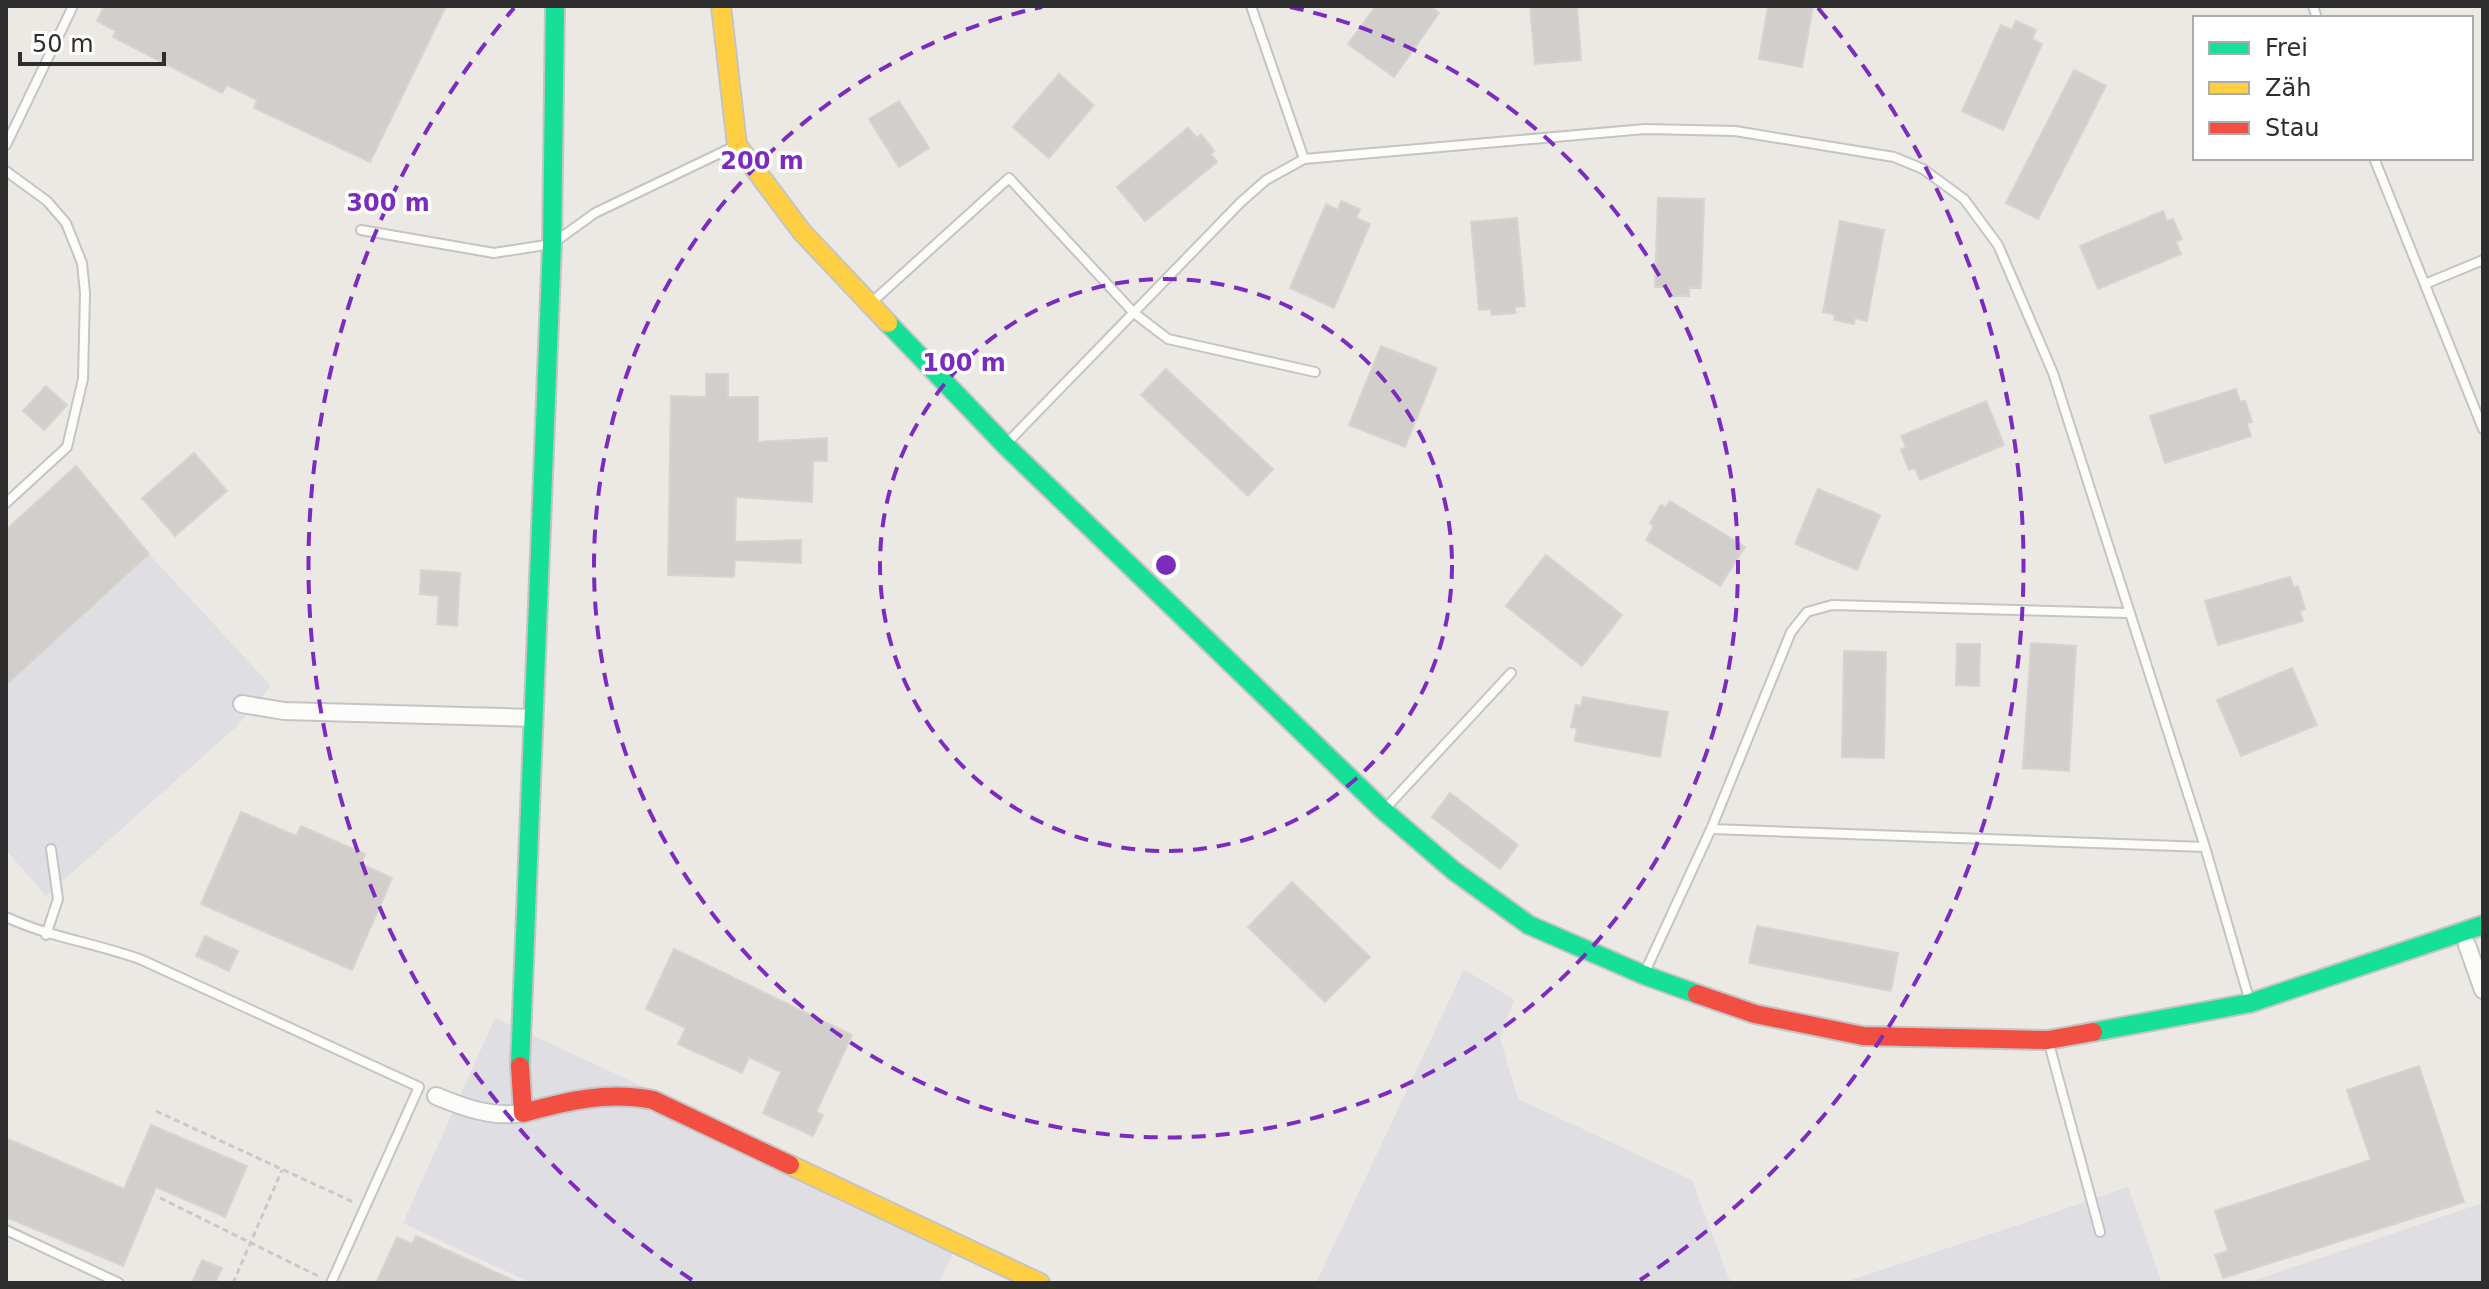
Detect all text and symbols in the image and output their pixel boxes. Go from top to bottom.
scale bar [20,16,164,66]
legend [2193,16,2473,160]
text: 50 m [32,30,94,58]
text: Frei [2265,34,2308,62]
text: Zäh [2265,74,2311,102]
text: Stau [2265,114,2320,142]
text: 200 m [720,147,804,175]
text: 300 m [346,189,430,217]
text: 100 m [922,349,1006,377]
centre of rings [1152,551,1180,579]

